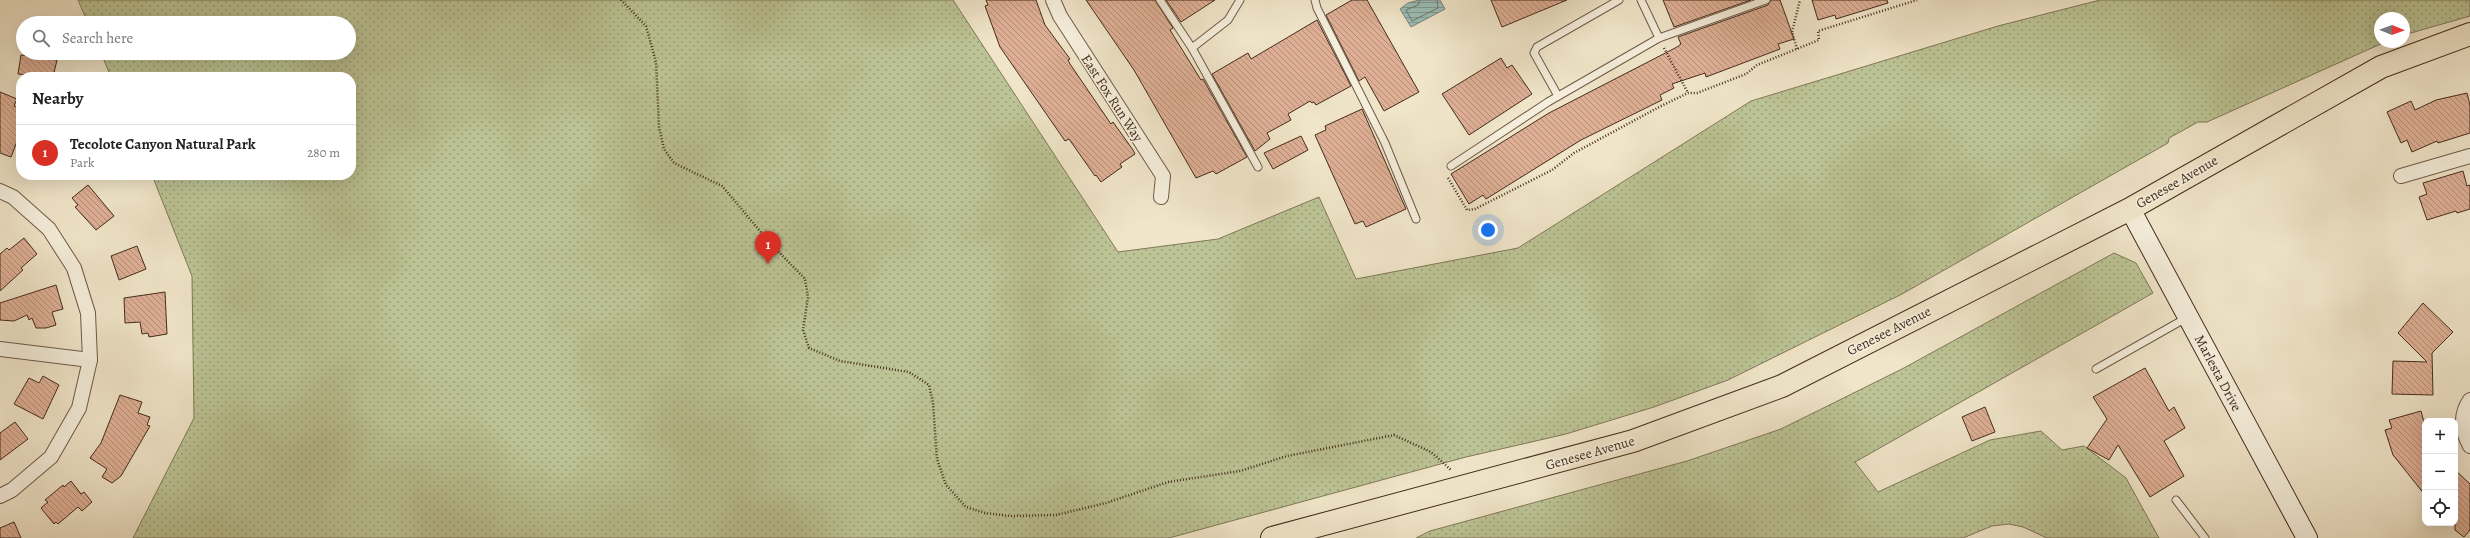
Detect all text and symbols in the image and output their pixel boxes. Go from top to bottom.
north arrow [2374,12,2410,48]
search box [16,16,356,60]
icon: search [30,27,52,49]
text: Search here [62,28,133,48]
street label: East Fox Run Way [1077,51,1148,146]
text: Nearby [32,87,83,110]
text: Tecolote Canyon Natural Park [70,134,255,154]
text: 1 [43,144,47,161]
text: 280 m [307,144,340,161]
street label: Genesee Avenue [2132,151,2222,213]
text: Park [70,154,94,171]
your location [1478,220,1498,240]
pin: 1 [755,231,781,264]
street label: Genesee Avenue [1844,302,1934,360]
street label: Marlesta Drive [2190,331,2246,415]
map controls [2422,418,2458,526]
button: + [2422,418,2458,454]
street label: Genesee Avenue [1543,431,1637,475]
button: − [2422,454,2458,490]
button: locate [2422,490,2458,526]

